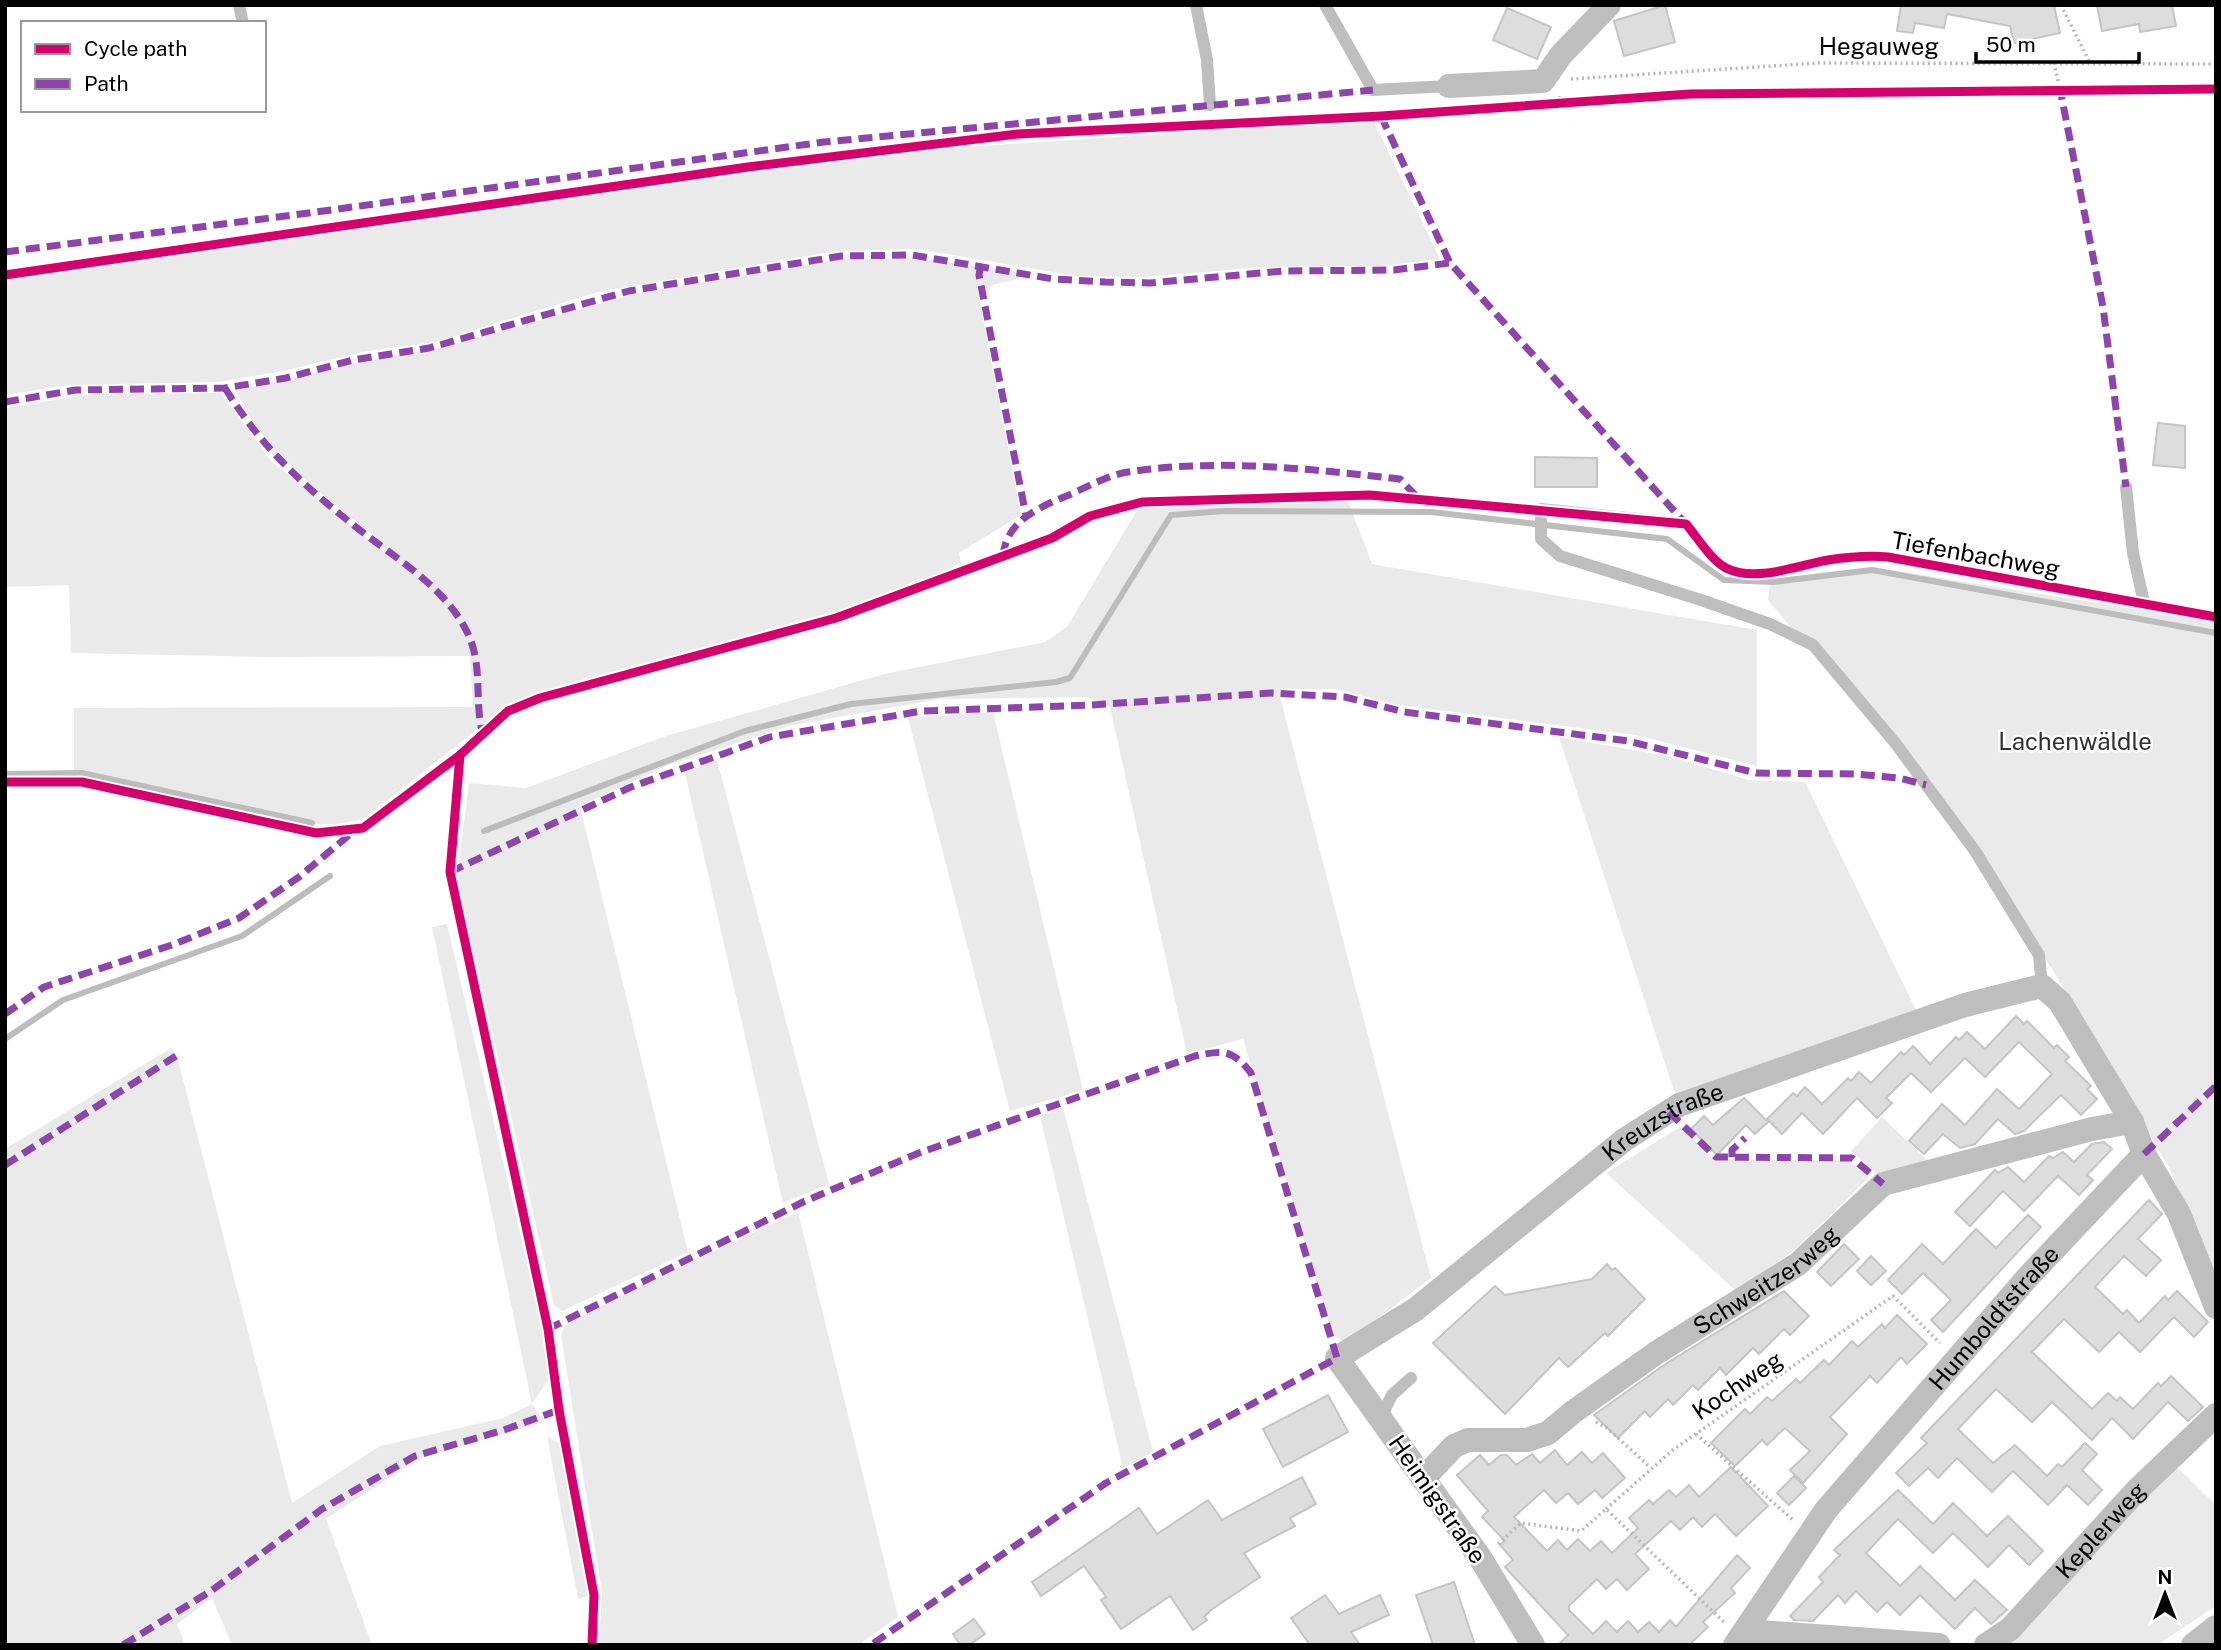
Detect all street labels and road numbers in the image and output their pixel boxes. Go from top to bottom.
street label: Hegauweg [1819,32,1939,60]
street label: Tiefenbachweg [1889,525,2063,583]
street label: Kreuzstraße [1596,1077,1727,1166]
street label: Schweitzerweg [1688,1220,1844,1340]
street label: Humboldtstraße [1923,1240,2064,1395]
street label: Kochweg [1687,1345,1787,1425]
street label: Heimigstraße [1383,1429,1493,1569]
street label: Keplerweg [2049,1476,2151,1584]

